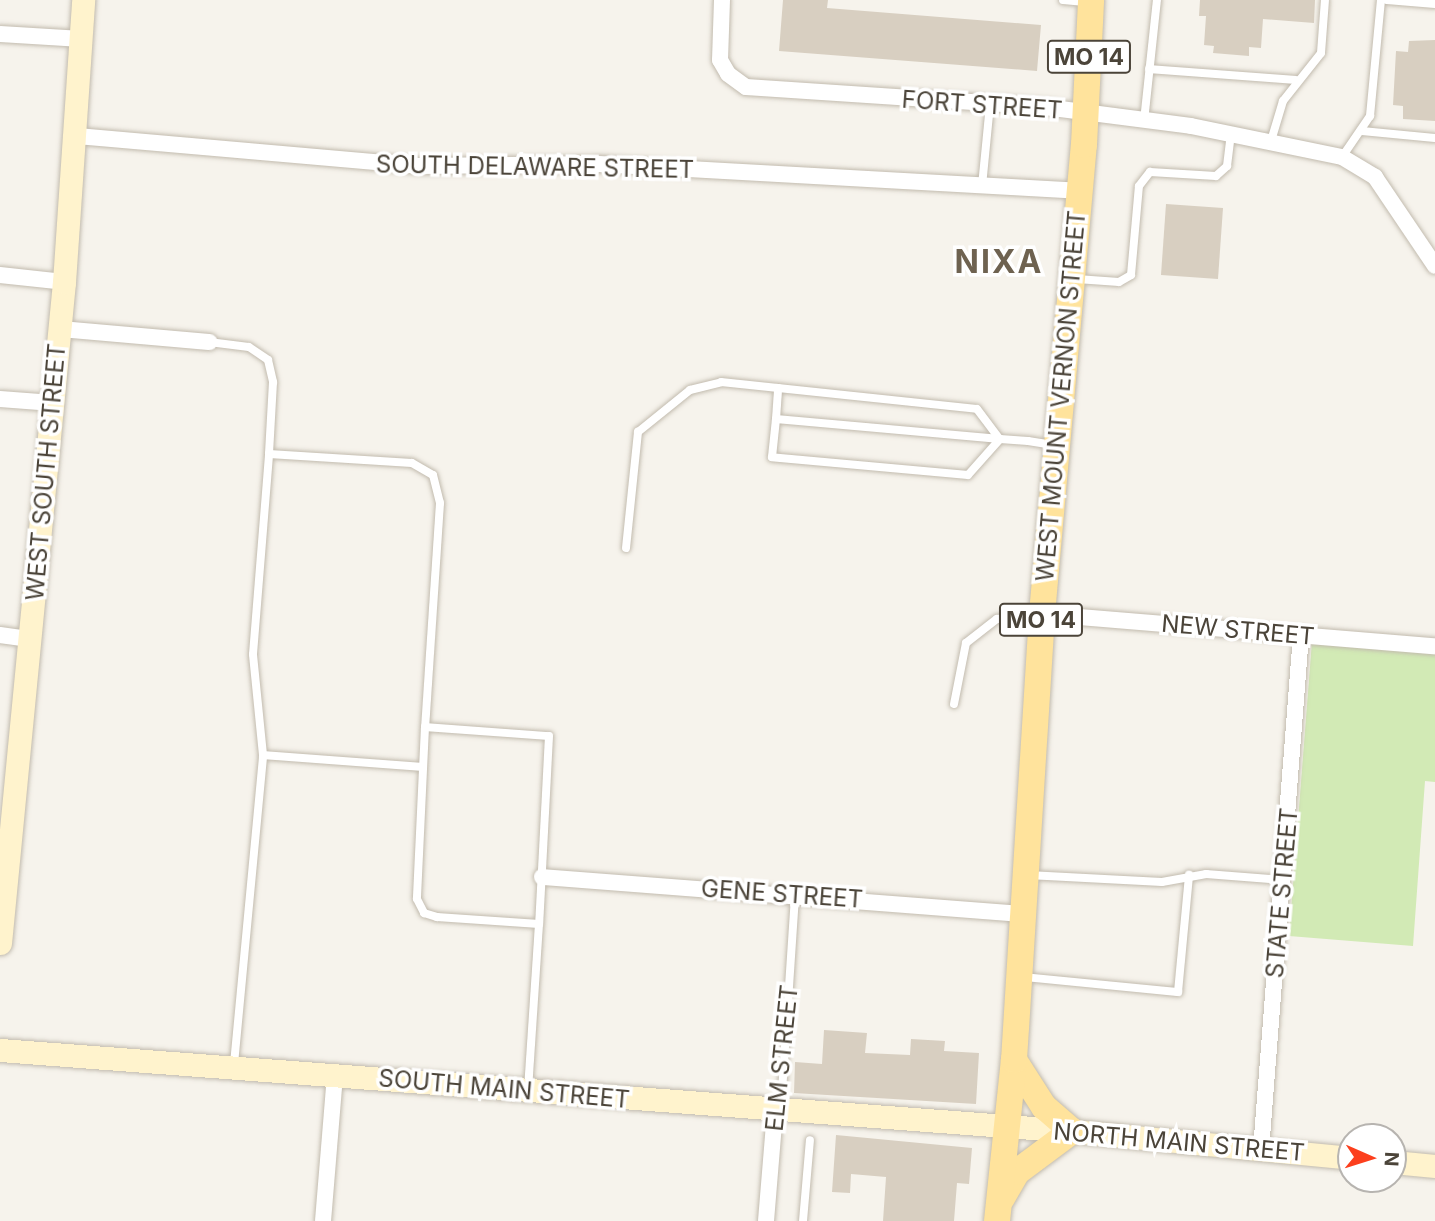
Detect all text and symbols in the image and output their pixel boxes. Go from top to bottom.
road number: MO 14 [1045,38,1133,76]
street label: FORT STREET [901,85,1063,125]
street label: SOUTH DELAWARE STREET [376,150,694,184]
street label: WEST MOUNT VERNON STREET [1030,209,1092,583]
district label: NIXA [955,243,1043,281]
street label: WEST SOUTH STREET [20,342,72,602]
road number: MO 14 [997,600,1085,640]
street label: NEW STREET [1160,609,1316,651]
street label: STATE STREET [1260,807,1304,979]
street label: GENE STREET [700,874,864,914]
street label: ELM STREET [760,983,804,1133]
street label: SOUTH MAIN STREET [377,1064,631,1114]
street label: NORTH MAIN STREET [1052,1117,1306,1167]
north arrow [1337,1123,1407,1193]
text: N [1380,1151,1403,1167]

